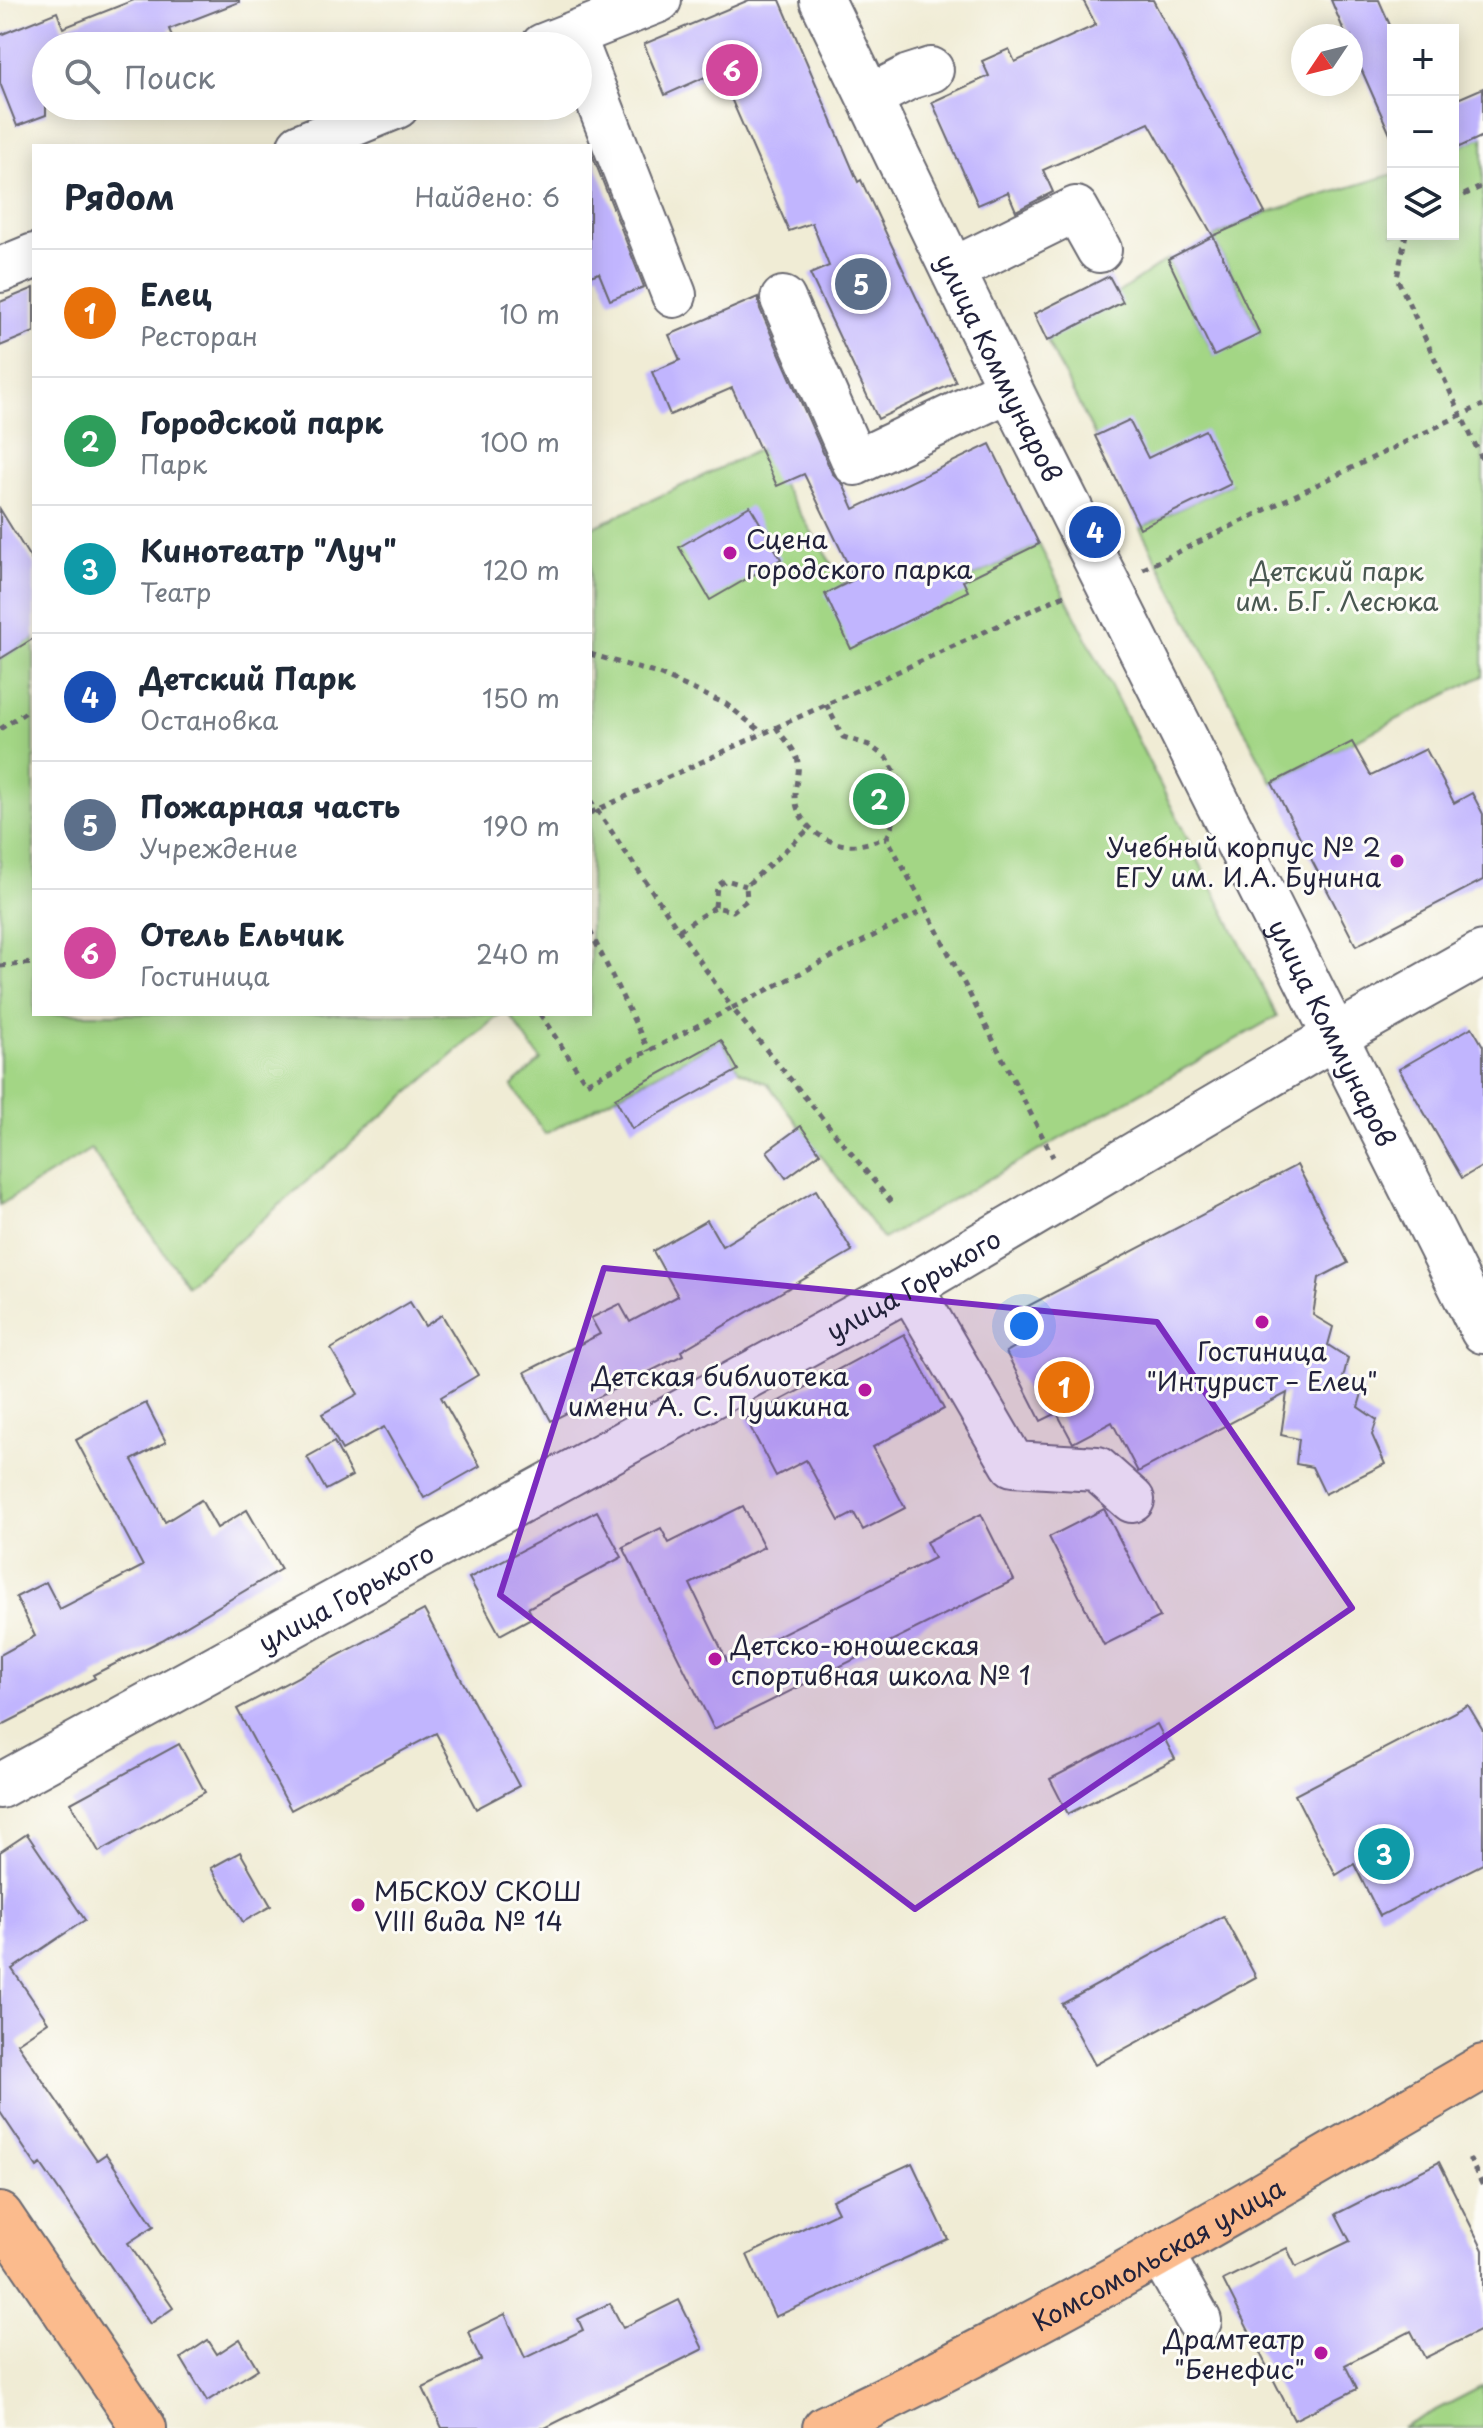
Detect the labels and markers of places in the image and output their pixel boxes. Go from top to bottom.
pin: 6 [706,40,758,100]
pin: 5 [835,254,887,314]
pin: 4 [1069,502,1121,562]
place label: Сцена городского парка [746,519,973,588]
marker: Сцена городского парка [721,544,739,562]
pin: 2 [853,769,905,829]
place label: Учебный корпус № 2 ЕГУ им. И.А. Бунина [1106,827,1382,896]
marker: Учебный корпус № 2 ЕГУ им. И.А. Бунина [1388,852,1406,870]
marker: Гостиница "Интурист – Елец" [1253,1313,1271,1331]
place label: Гостиница "Интурист – Елец" [1146,1331,1378,1400]
place label: Детская библиотека имени А. С. Пушкина [568,1356,850,1425]
pin: 1 [1038,1357,1090,1417]
marker: Детская библиотека имени А. С. Пушкина [856,1381,874,1399]
place label: Детско-юношеская спортивная школа № 1 [730,1625,1031,1694]
marker: Детско-юношеская спортивная школа № 1 [706,1650,724,1668]
pin: 3 [1358,1824,1410,1884]
place label: МБСКОУ СКОШ VIII вида № 14 [374,1871,582,1940]
marker: МБСКОУ СКОШ VIII вида № 14 [349,1896,367,1914]
place label: Драмтеатр "Бенефис" [1162,2319,1305,2388]
marker: Драмтеатр "Бенефис" [1312,2344,1330,2362]

